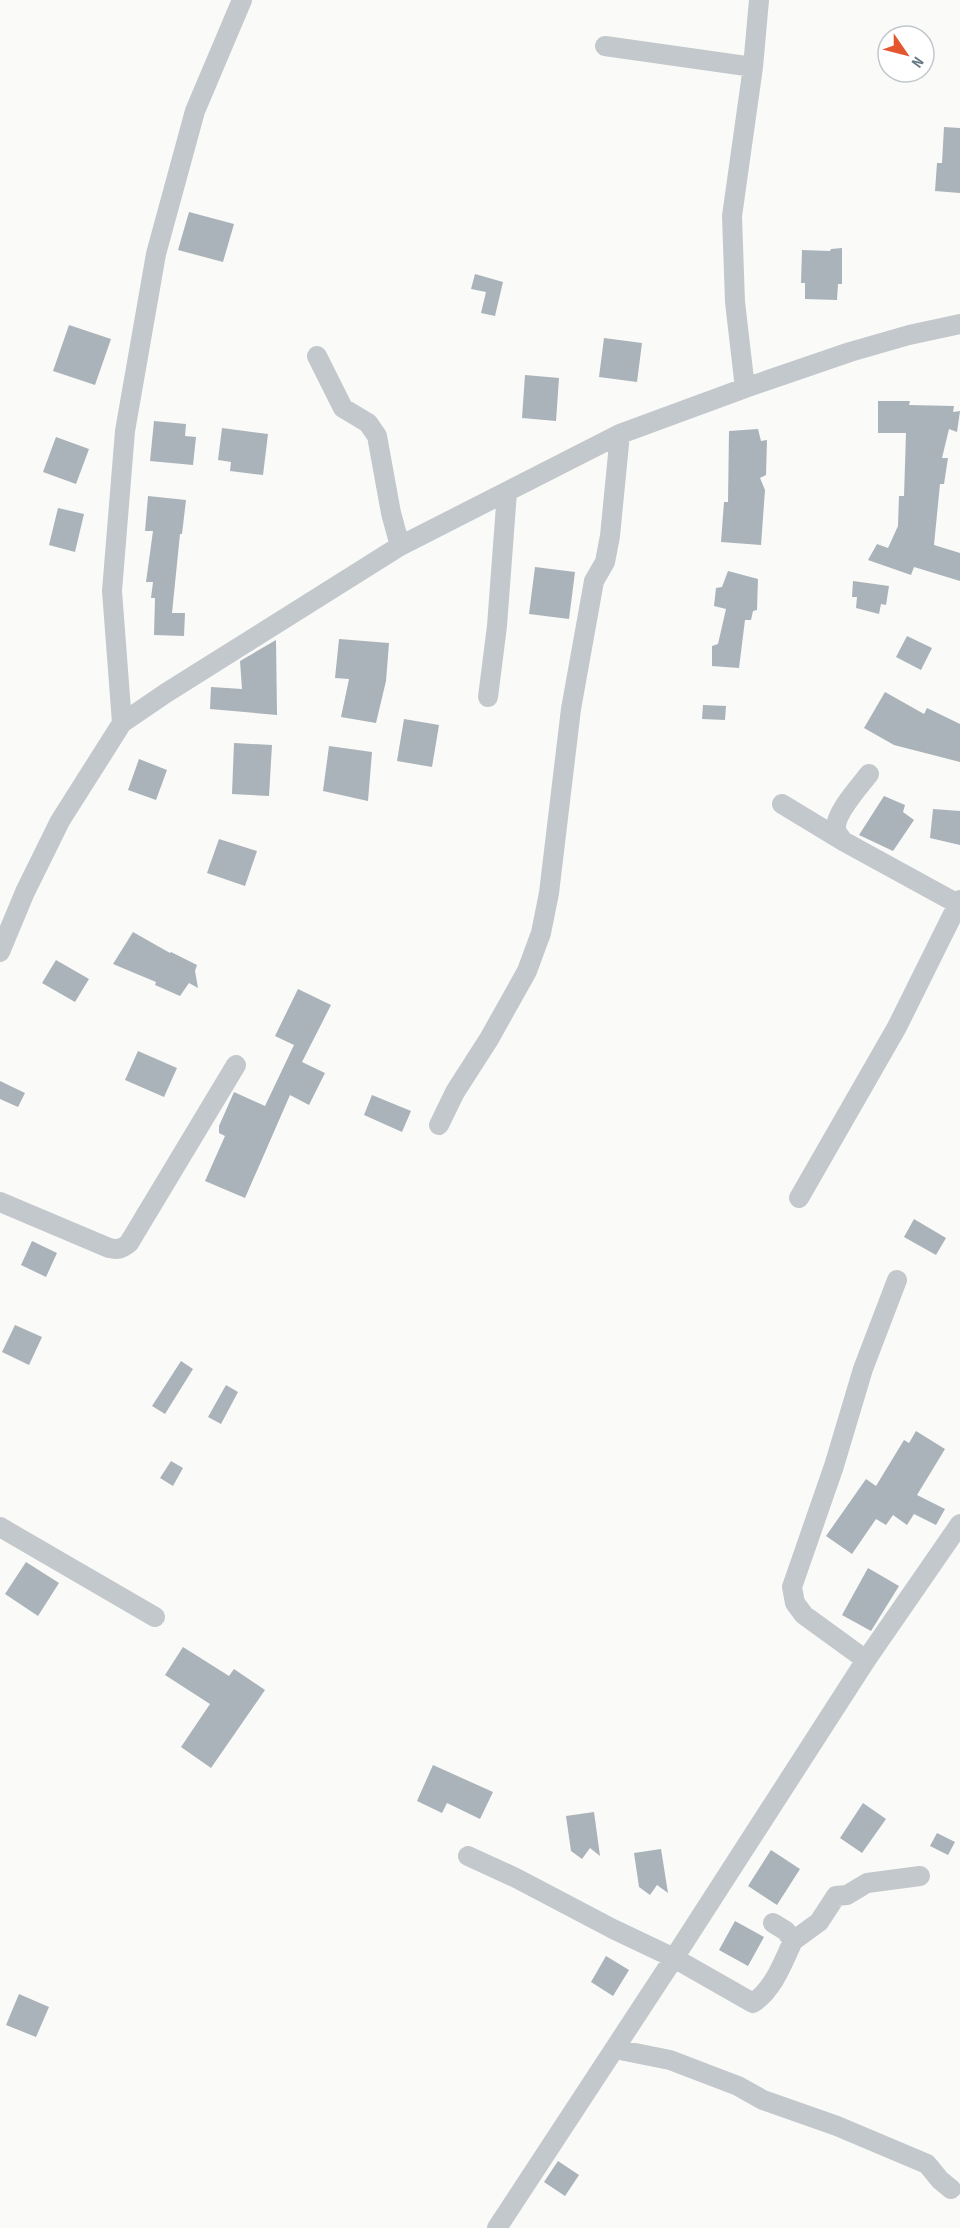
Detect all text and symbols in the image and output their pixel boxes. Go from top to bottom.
north arrow [876,24,936,84]
text: N [907,53,927,71]

